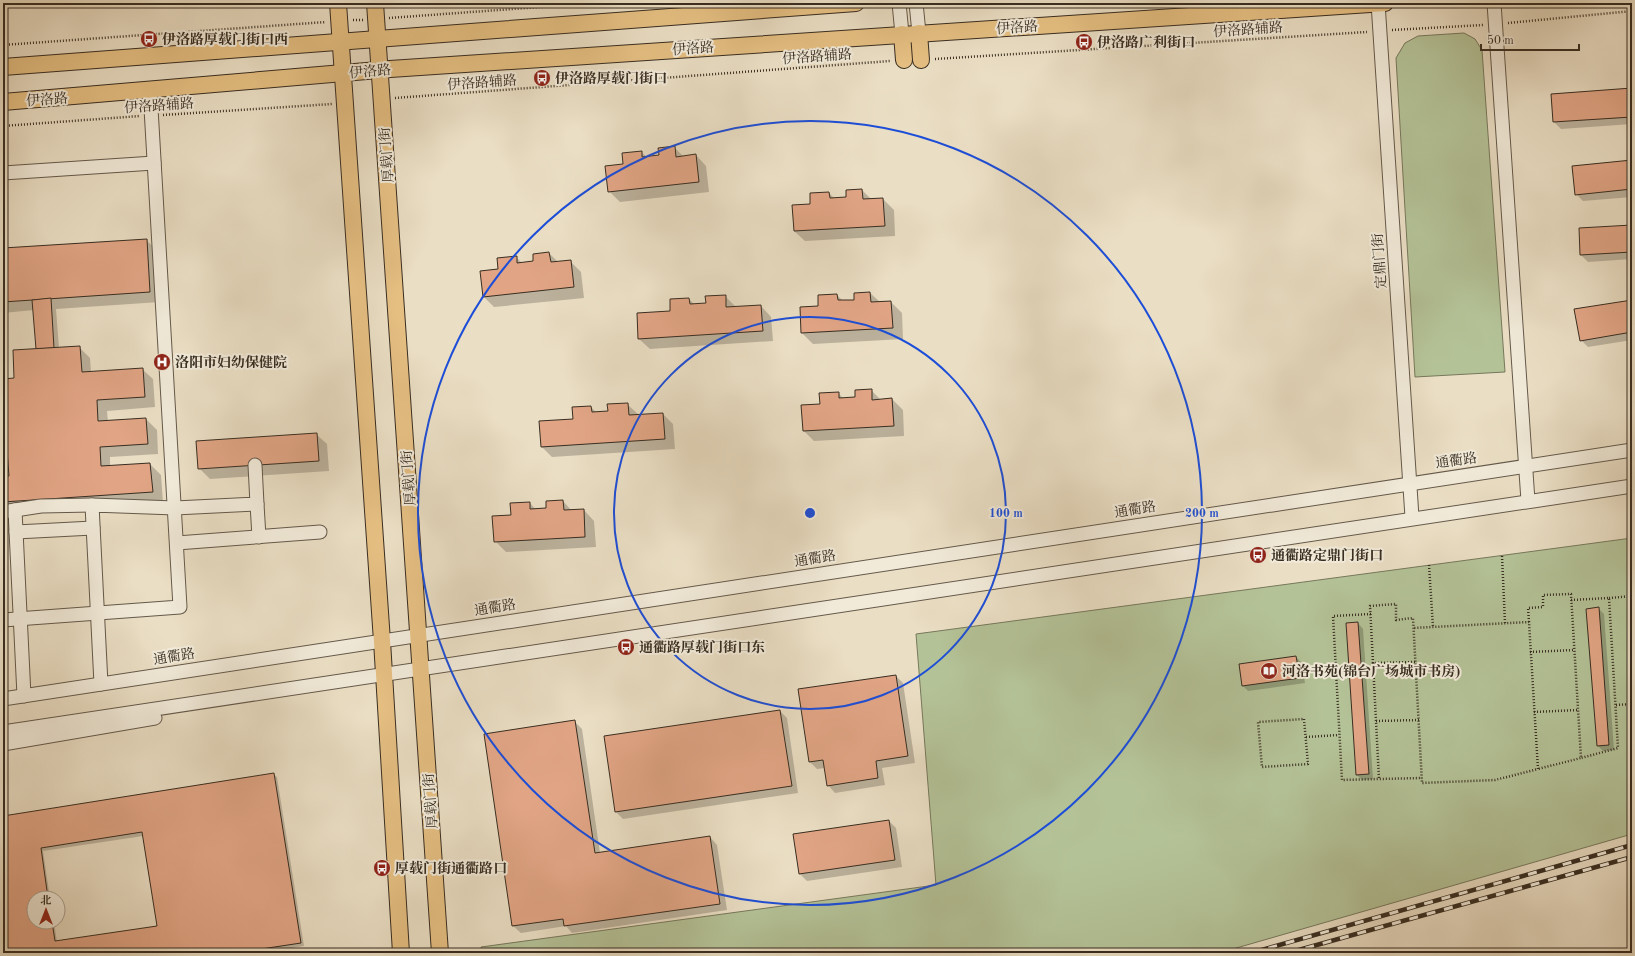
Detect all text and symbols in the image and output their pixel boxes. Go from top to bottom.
street label: 伊洛路 [996,19,1039,36]
street label: 伊洛路辅路 [1213,20,1283,39]
scale bar [1481,26,1579,52]
bus stop icon: 伊洛路厚载门街口西 [139,29,159,49]
place label: 伊洛路厚载门街口西 [162,31,288,47]
bus stop icon: 伊洛路广利街口 [1074,32,1094,52]
place label: 伊洛路广利街口 [1097,34,1195,50]
text: 50 m [1487,34,1514,47]
street label: 伊洛路 [672,40,715,57]
street label: 伊洛路辅路 [782,47,852,66]
street label: 伊洛路 [348,62,392,81]
bus stop icon: 伊洛路厚载门街口 [532,68,552,88]
place label: 伊洛路厚载门街口 [555,70,667,86]
street label: 伊洛路辅路 [447,73,517,92]
street label: 伊洛路 [26,91,69,108]
street label: 伊洛路辅路 [124,96,194,115]
street label: 厚载门街 [377,127,396,183]
street label: 定鼎门街 [1370,233,1389,289]
hospital icon: 洛阳市妇幼保健院 [152,352,172,372]
place label: 洛阳市妇幼保健院 [175,354,287,370]
street label: 厚载门街 [399,450,418,506]
street label: 通衢路 [1434,450,1478,471]
street label: 通衢路 [1113,499,1157,520]
centre of rings [803,506,817,520]
text: 100 m [989,508,1023,520]
text: 200 m [1185,508,1219,520]
bus stop icon: 通衢路定鼎门街口 [1248,545,1268,565]
place label: 通衢路定鼎门街口 [1271,547,1383,563]
street label: 通衢路 [793,548,837,569]
street label: 通衢路 [473,597,517,618]
bus stop icon: 通衢路厚载门街口东 [616,637,636,657]
place label: 通衢路厚载门街口东 [639,639,765,655]
street label: 通衢路 [152,646,196,667]
library icon: 河洛书苑(锦台广场城市书房) [1259,661,1279,681]
place label: 河洛书苑(锦台广场城市书房) [1282,663,1460,679]
street label: 厚载门街 [421,773,440,829]
bus stop icon: 厚载门街通衢路口 [372,858,392,878]
place label: 厚载门街通衢路口 [395,860,507,876]
north arrow [26,890,66,930]
text: 北 [41,895,52,907]

